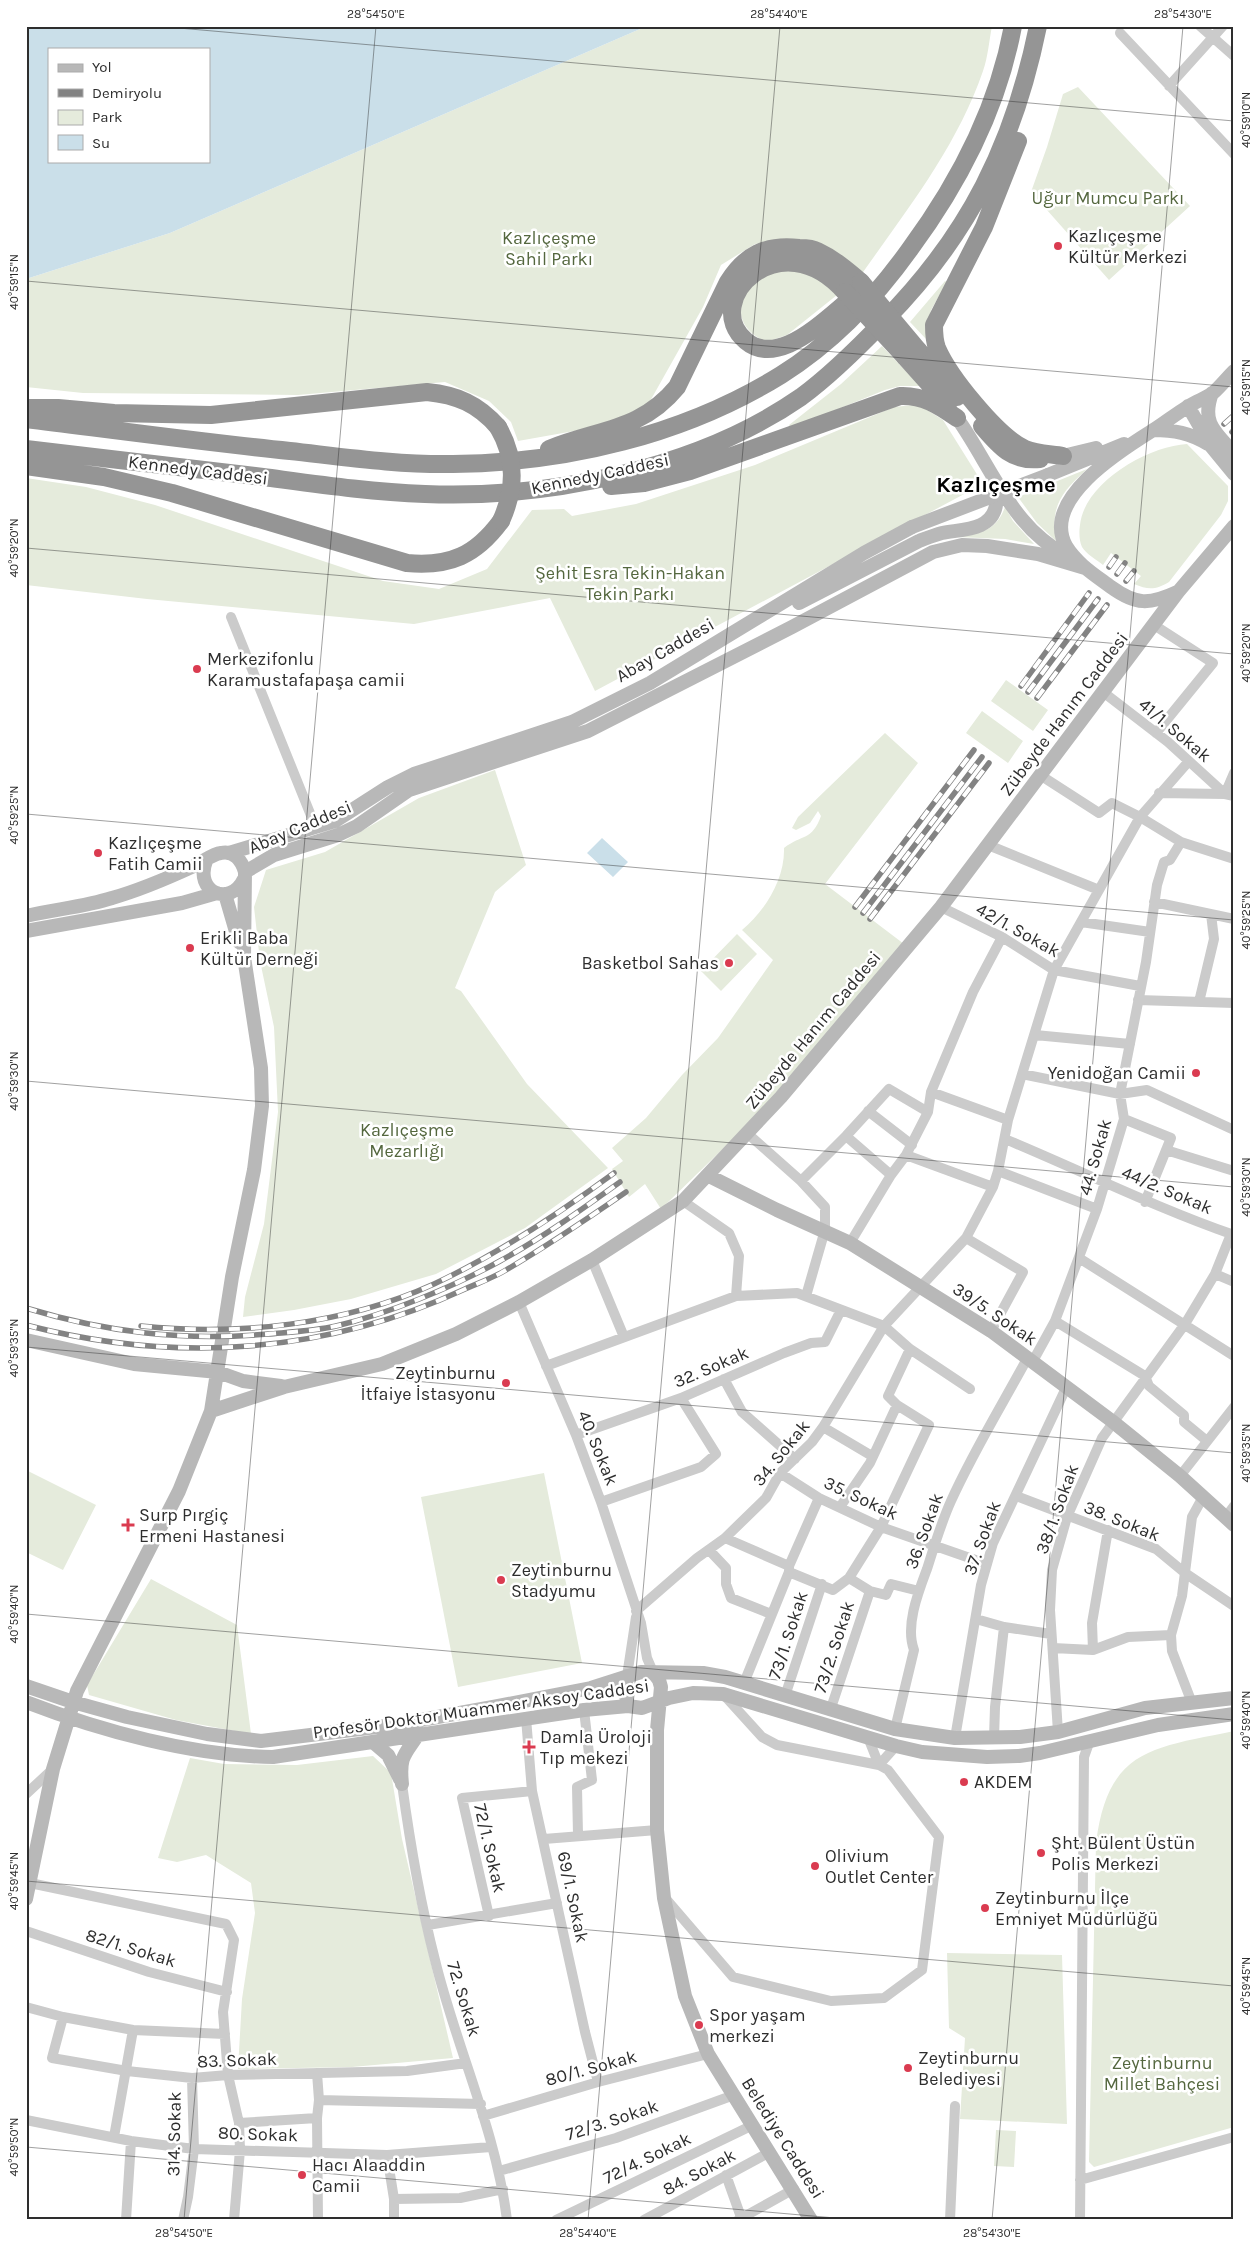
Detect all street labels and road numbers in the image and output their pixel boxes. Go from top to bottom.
street label: Kennedy Caddesi [529,449,671,499]
street label: Kennedy Caddesi [127,451,269,489]
street label: Abay Caddesi [612,613,718,687]
street label: Zübeyde Hanım Caddesi [995,628,1133,800]
street label: 41/1. Sokak [1134,693,1216,767]
street label: Abay Caddesi [245,795,355,859]
street label: 42/1. Sokak [972,898,1064,962]
street label: Zübeyde Hanım Caddesi [740,946,886,1114]
street label: 44. Sokak [1074,1116,1116,1198]
street label: 44/2. Sokak [1118,1161,1216,1219]
street label: 39/5. Sokak [948,1278,1042,1350]
street label: 32. Sokak [670,1341,752,1393]
street label: 40. Sokak [573,1407,623,1489]
street label: 34. Sokak [748,1415,814,1491]
street label: 38/1. Sokak [1031,1461,1083,1557]
street label: 35. Sokak [820,1471,902,1525]
street label: 36. Sokak [900,1490,948,1572]
street label: 38. Sokak [1081,1496,1163,1546]
street label: 37. Sokak [958,1498,1006,1578]
street label: 73/1. Sokak [763,1588,813,1682]
street label: 73/2. Sokak [809,1598,859,1696]
street label: Profesör Doktor Muammer Aksoy Caddesi [311,1674,651,1744]
street label: 72/1. Sokak [469,1801,511,1895]
street label: 69/1. Sokak [553,1849,593,1945]
street label: 82/1. Sokak [83,1924,179,1972]
street label: 72. Sokak [442,1959,486,2039]
street label: 80/1. Sokak [543,2045,639,2091]
street label: 83. Sokak [197,2048,277,2072]
street label: Belediye Caddesi [737,2073,829,2203]
street label: 314. Sokak [162,2091,186,2177]
street label: 72/3. Sokak [563,2095,661,2145]
street label: 80. Sokak [218,2122,298,2146]
street label: 72/4. Sokak [599,2127,695,2189]
street label: 84. Sokak [659,2144,739,2200]

